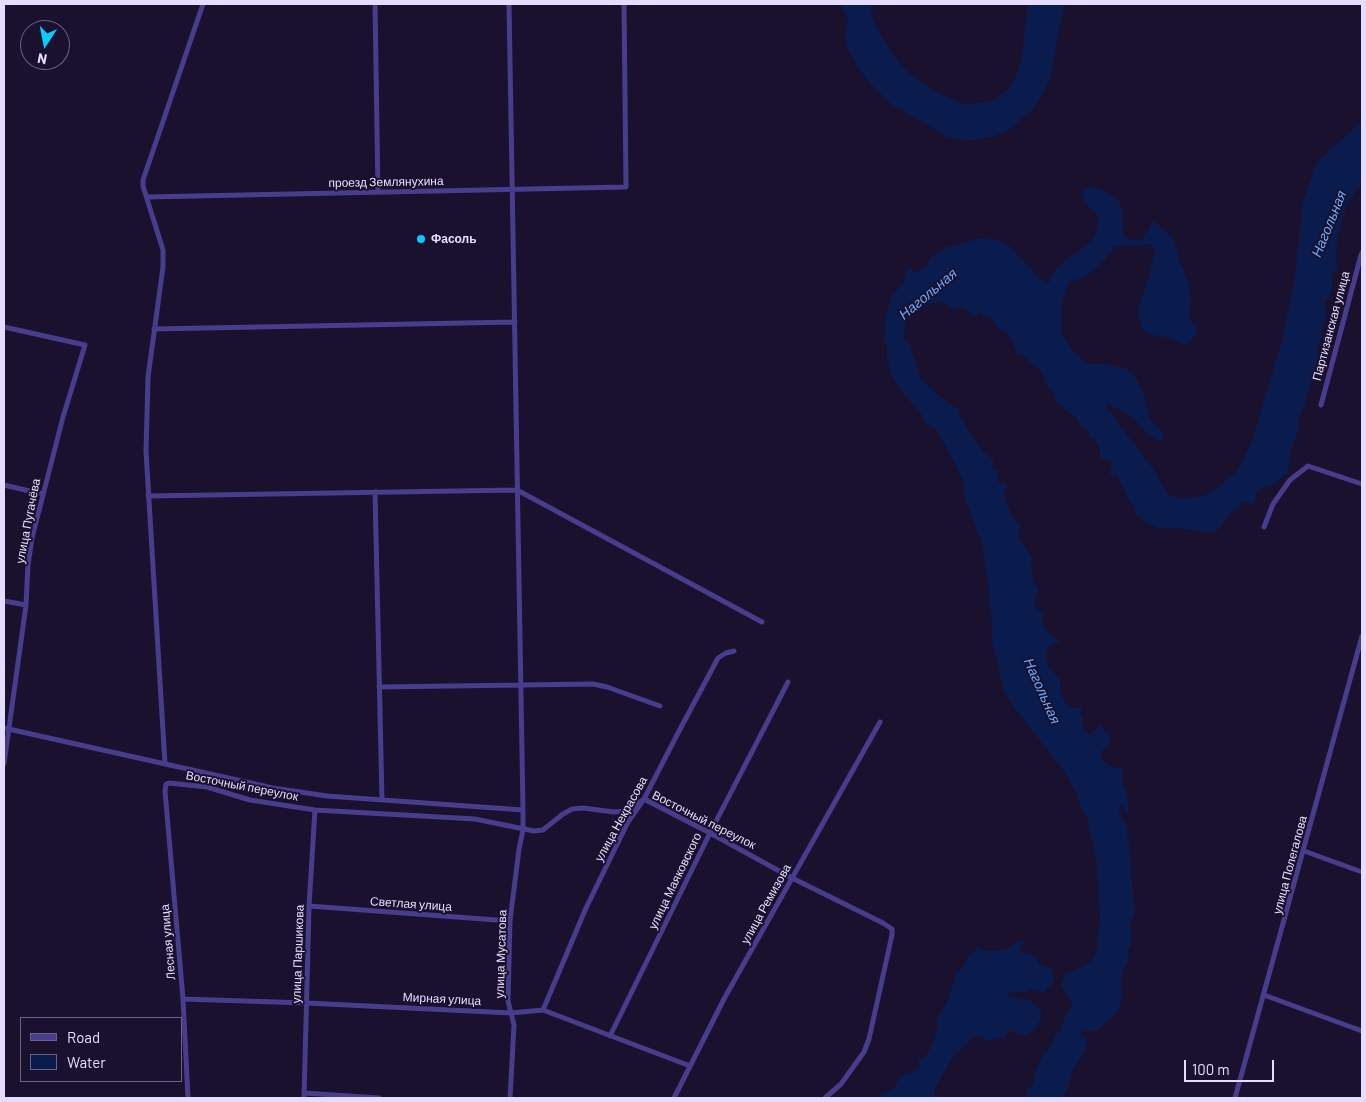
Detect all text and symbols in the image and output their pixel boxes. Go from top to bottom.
north arrow [20,20,70,70]
text: N [36,50,48,68]
street label: проезд Землянухина [328,174,444,190]
water label: Нагольная [1308,188,1350,260]
place label: Фасоль [431,232,477,246]
marker: Фасоль [415,233,427,245]
water label: Нагольная [896,265,960,323]
street label: Партизанская улица [1309,270,1353,382]
street label: улица Пугачёва [13,477,43,565]
water label: Нагольная [1020,655,1064,727]
street label: Восточный переулок [185,768,299,804]
street label: улица Некрасова [592,774,650,864]
street label: Восточный переулок [650,788,758,852]
street label: улица Полегалова [1270,814,1310,916]
street label: улица Маяковского [645,830,705,932]
street label: улица Ремизова [738,861,794,947]
street label: Светлая улица [370,894,452,914]
street label: Лесная улица [158,904,178,980]
street label: улица Паршикова [289,904,307,1004]
street label: улица Мусатова [492,909,510,999]
street label: Мирная улица [402,990,482,1008]
legend [20,1017,182,1082]
text: Road [67,1028,100,1046]
scale bar [1186,1050,1276,1082]
text: Water [67,1053,106,1071]
text: 100 m [1192,1060,1230,1078]

